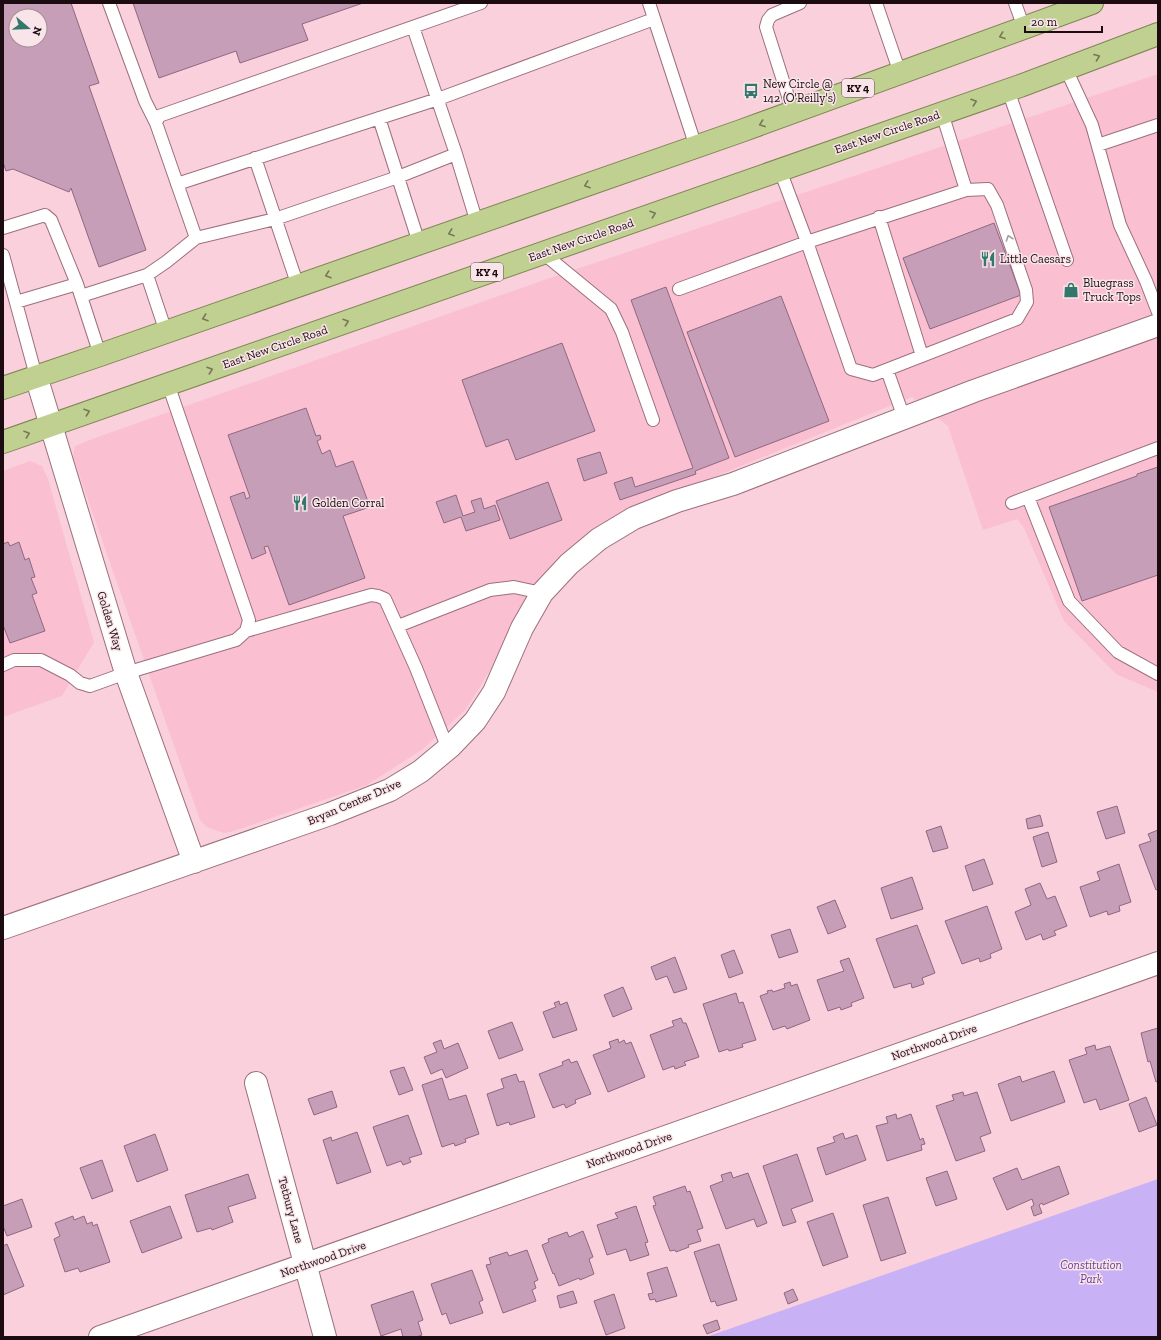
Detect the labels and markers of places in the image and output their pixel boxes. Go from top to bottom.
place label: New Circle @ 142 (O'Reilly's) [763,77,836,105]
bus stop icon: New Circle @ 142 (O'Reilly's) [742,82,760,100]
restaurant icon: Little Caesars [979,250,997,268]
place label: Little Caesars [1000,252,1071,266]
place label: Bluegrass Truck Tops [1083,276,1141,304]
shop icon: Bluegrass Truck Tops [1062,281,1080,299]
restaurant icon: Golden Corral [291,494,309,512]
place label: Golden Corral [312,496,384,510]

